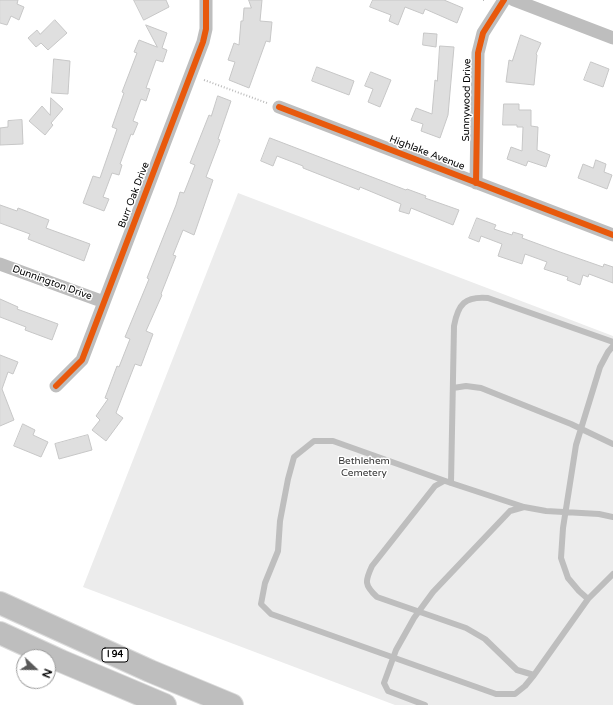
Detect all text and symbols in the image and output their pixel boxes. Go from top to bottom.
street label: Sunnywood Drive [460,58,474,142]
street label: Highlake Avenue [388,133,466,173]
street label: Burr Oak Drive [116,160,152,230]
street label: Dunnington Drive [11,263,93,303]
park label: Bethlehem Cemetery [338,455,390,478]
road number: I 94 [102,648,128,662]
north arrow [16,649,56,689]
text: N [39,667,54,680]

